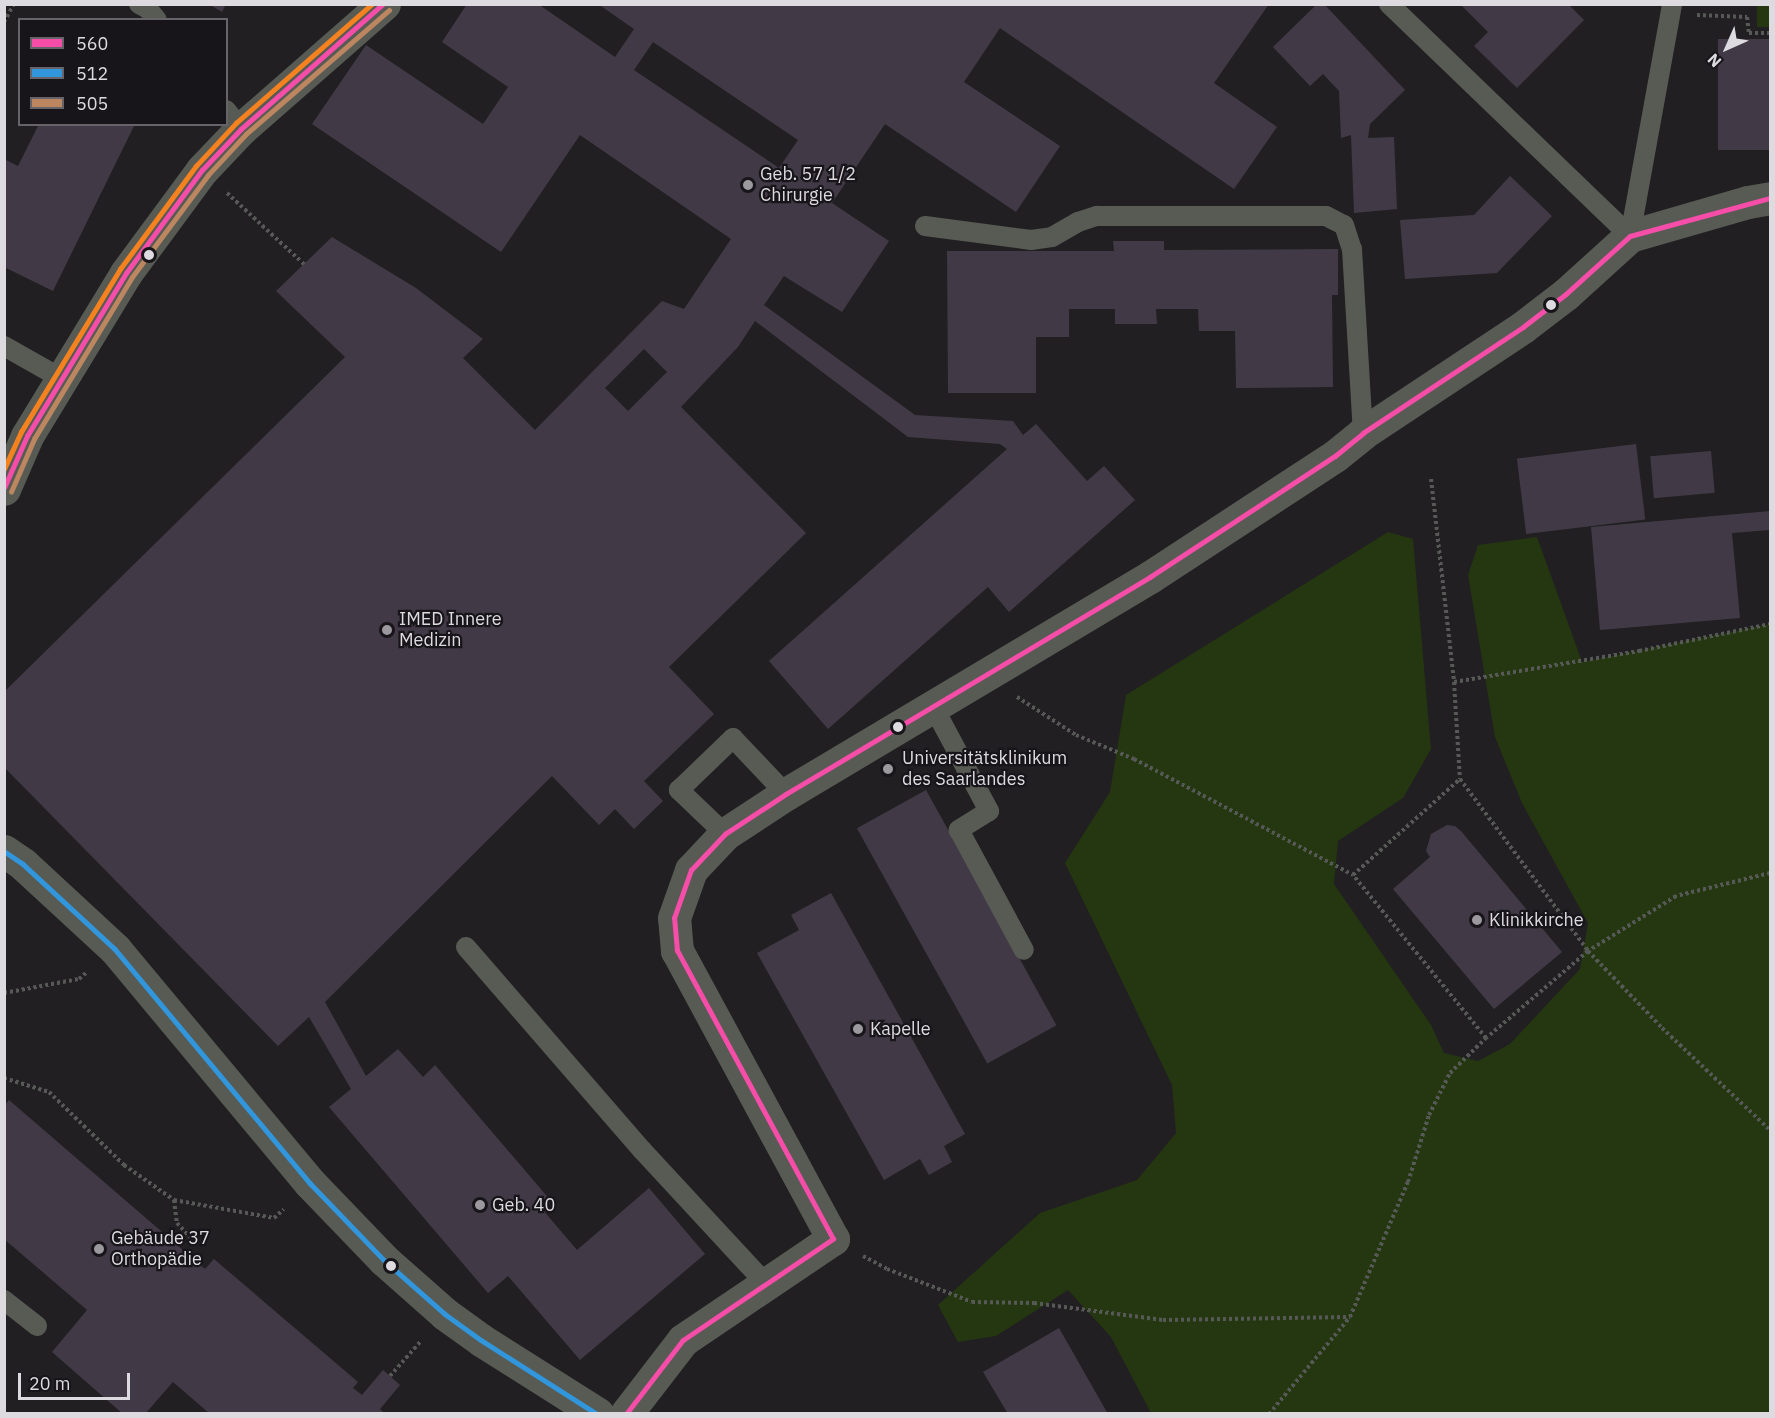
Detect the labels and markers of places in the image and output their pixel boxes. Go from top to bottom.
place label: Geb. 57 1/2 Chirurgie [760,164,856,207]
marker: Geb. 57 1/2 Chirurgie [741,178,755,192]
unlabelled marker [143,249,155,261]
unlabelled marker [1545,299,1557,311]
place label: IMED Innere Medizin [399,609,502,652]
marker: IMED Innere Medizin [380,623,394,637]
unlabelled marker [892,721,904,733]
place label: Universitätsklinikum des Saarlandes [902,748,1067,790]
marker: Universitätsklinikum des Saarlandes [879,760,897,778]
place label: Klinikkirche [1489,909,1584,931]
marker: Klinikkirche [1470,913,1484,927]
place label: Kapelle [870,1018,931,1040]
marker: Kapelle [851,1022,865,1036]
place label: Geb. 40 [492,1194,555,1216]
marker: Geb. 40 [473,1198,487,1212]
place label: Gebäude 37 Orthopädie [111,1228,210,1270]
marker: Gebäude 37 Orthopädie [92,1242,106,1256]
unlabelled marker [385,1260,397,1272]

